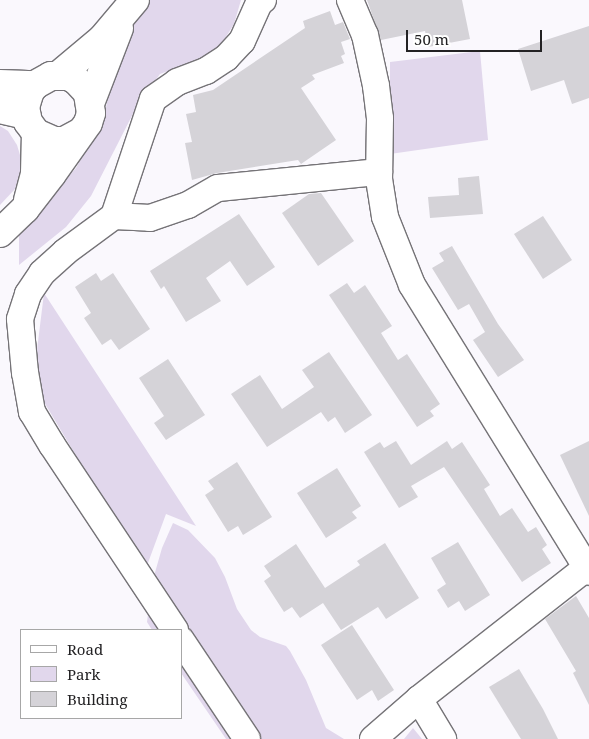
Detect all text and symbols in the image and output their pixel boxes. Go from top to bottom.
scale bar [409,20,545,52]
text: 50 m [414,29,449,49]
legend [20,629,182,719]
text: Road [67,639,103,659]
text: Park [67,664,100,684]
text: Building [67,689,128,709]

